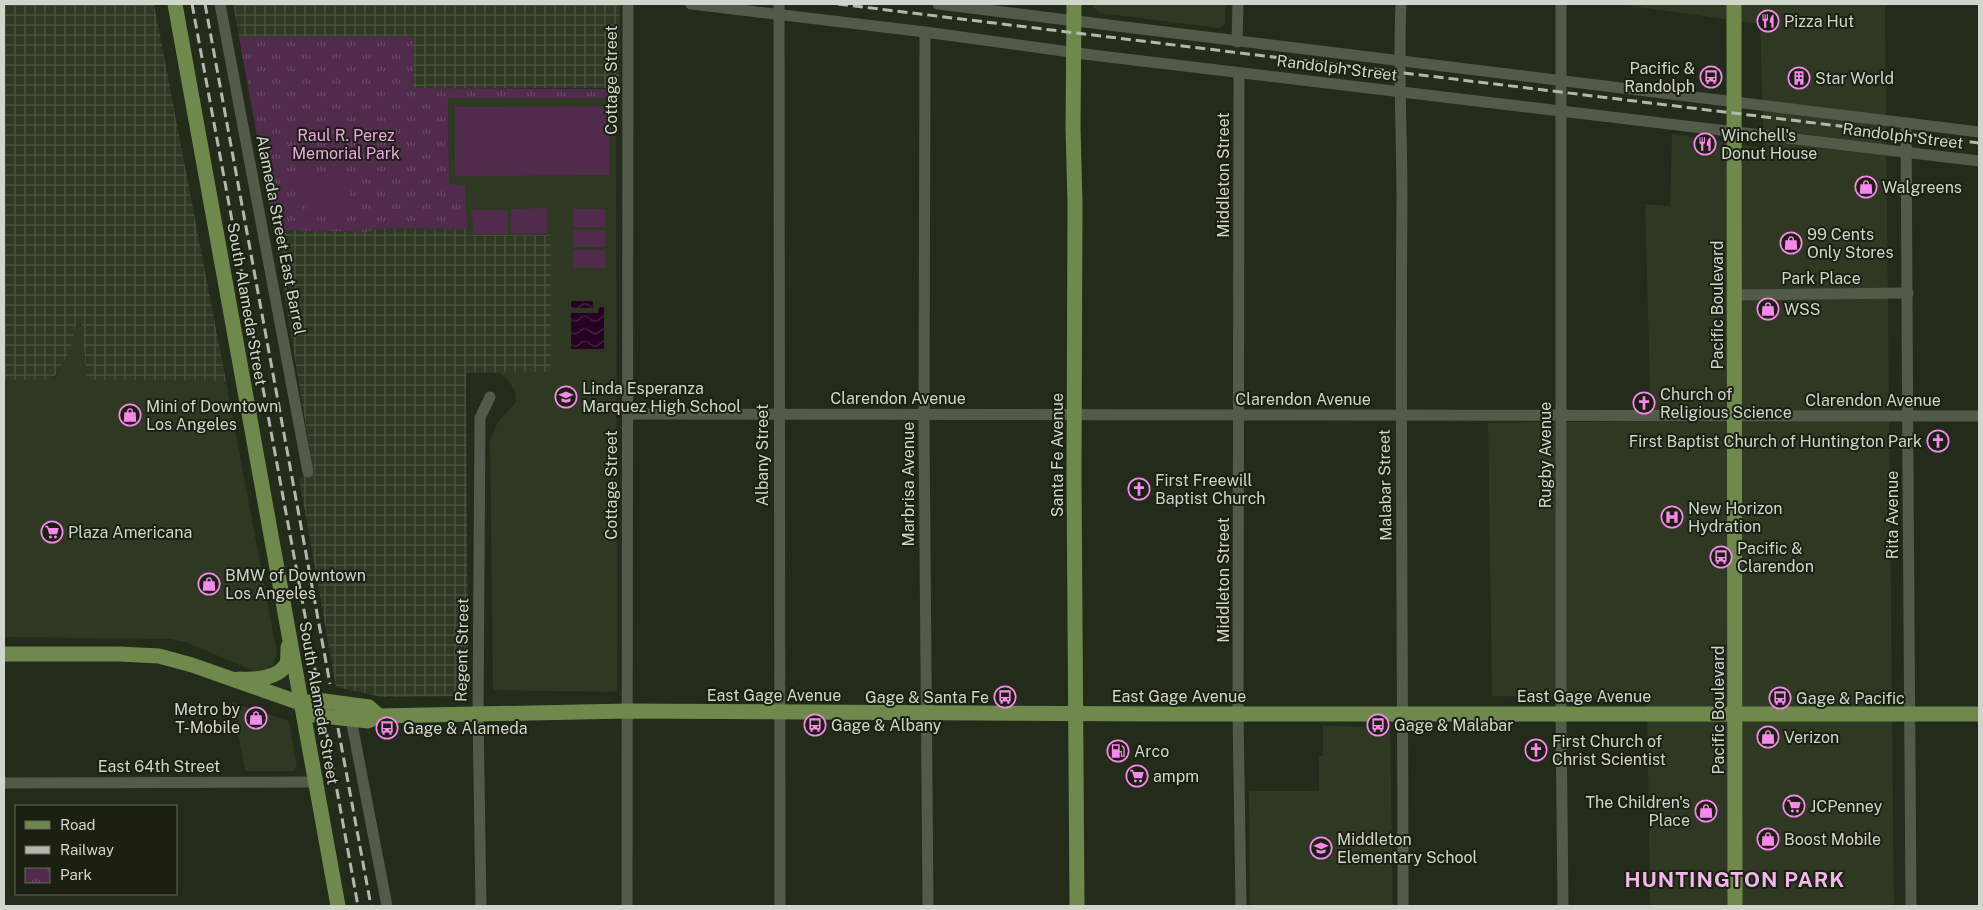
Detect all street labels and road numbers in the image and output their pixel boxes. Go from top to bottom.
street label: Cottage Street [602,25,621,135]
street label: Randolph Street [1276,51,1398,85]
street label: Middleton Street [1214,112,1233,238]
street label: Randolph Street [1842,119,1964,153]
street label: Alameda Street East Barrel [252,133,310,337]
street label: South Alameda Street [223,221,271,387]
street label: Pacific Boulevard [1708,240,1727,370]
street label: Park Place [1781,269,1861,288]
street label: Clarendon Avenue [830,389,966,408]
street label: Clarendon Avenue [1235,390,1371,409]
street label: Clarendon Avenue [1805,391,1941,410]
street label: Santa Fe Avenue [1048,393,1067,517]
street label: Rugby Avenue [1536,402,1555,508]
street label: Albany Street [753,404,772,506]
street label: Marbrisa Avenue [899,422,918,546]
street label: Malabar Street [1375,429,1395,541]
street label: Cottage Street [602,430,621,540]
street label: Rita Avenue [1883,471,1902,559]
street label: Middleton Street [1214,517,1233,643]
street label: Regent Street [452,598,472,702]
street label: South Alameda Street [295,620,343,786]
street label: Pacific Boulevard [1709,645,1728,775]
street label: East Gage Avenue [707,686,841,705]
street label: East Gage Avenue [1112,687,1246,706]
street label: East Gage Avenue [1517,687,1651,706]
street label: East 64th Street [98,757,220,776]

